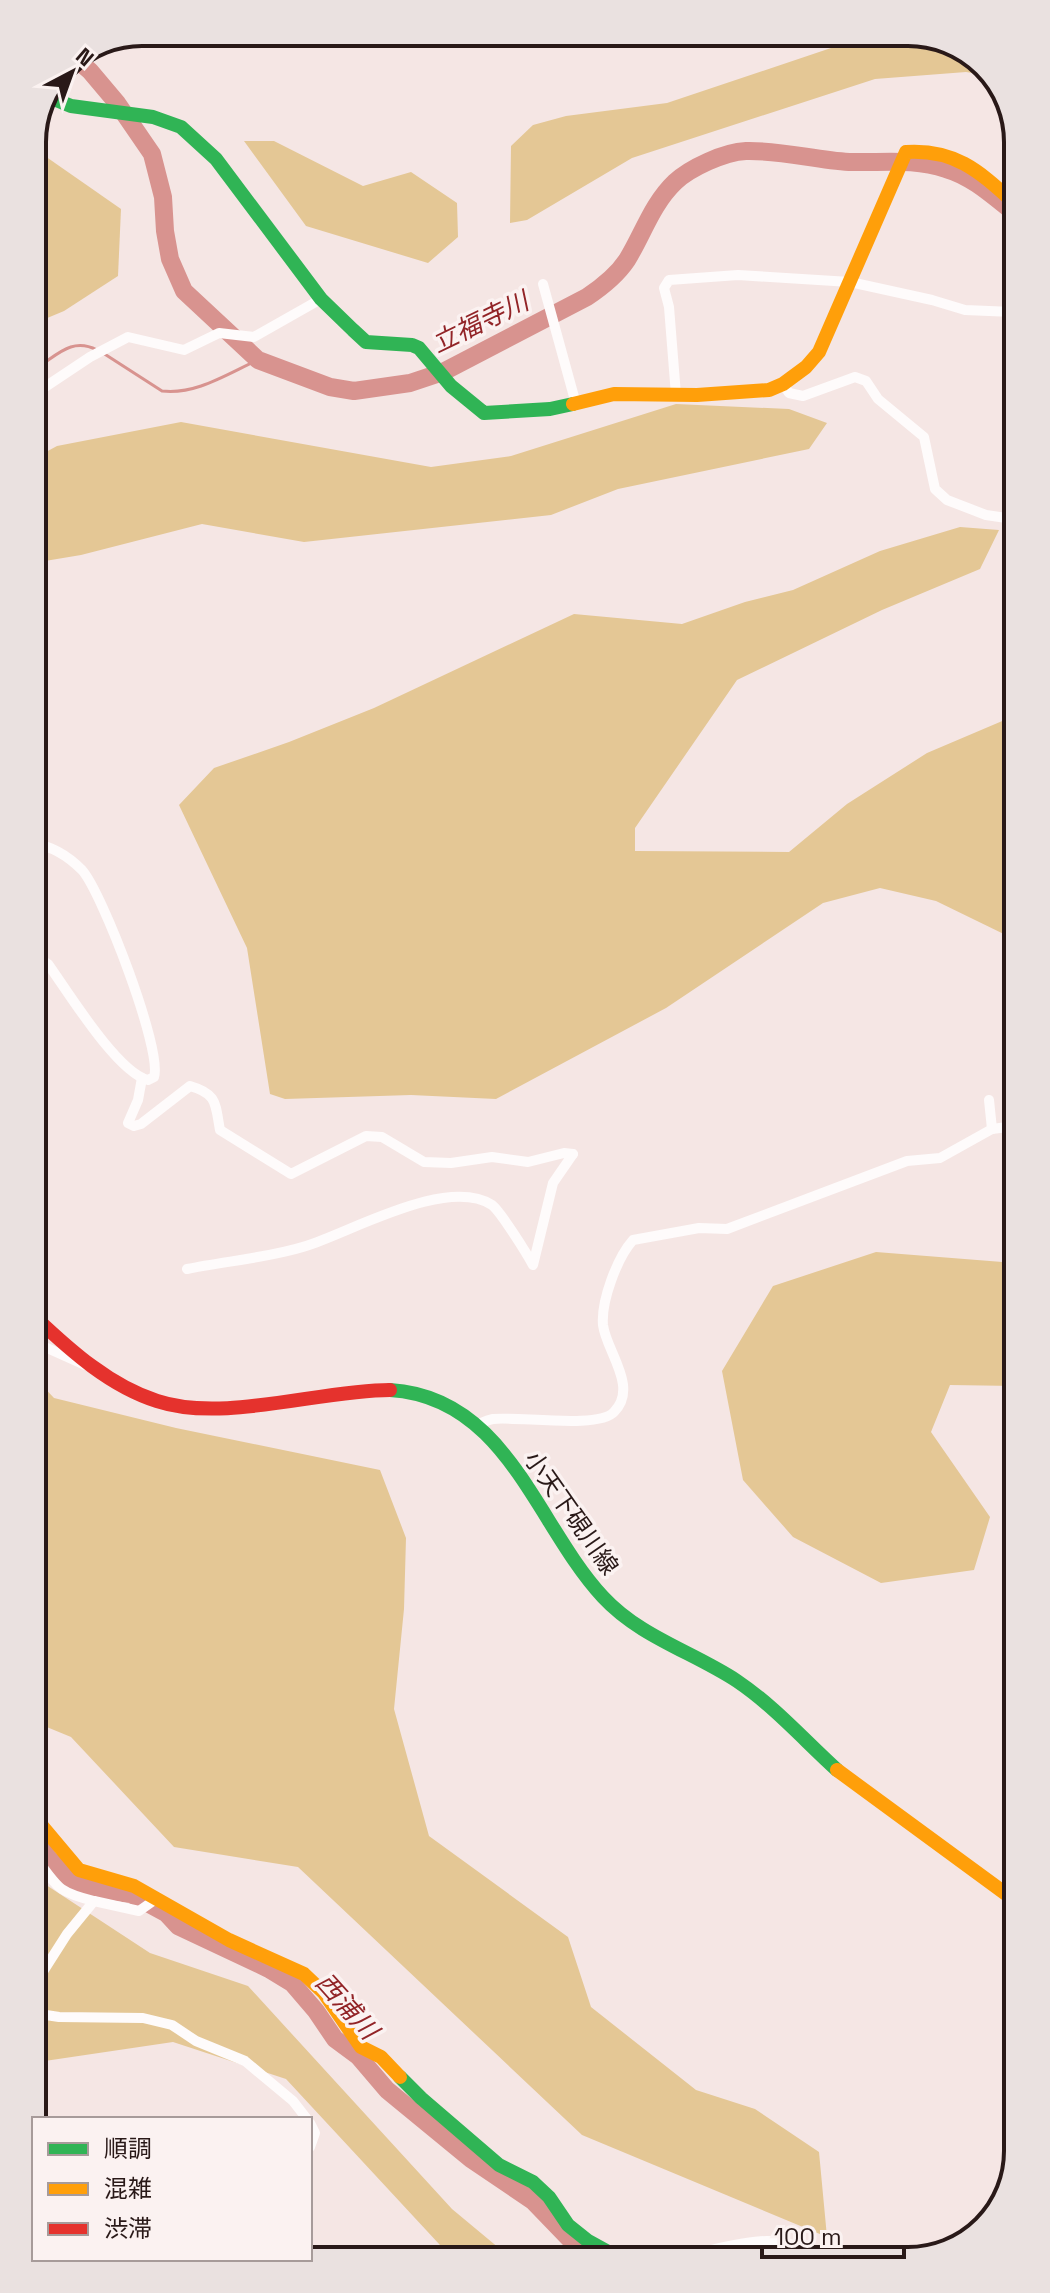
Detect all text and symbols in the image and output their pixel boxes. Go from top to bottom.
north arrow [32,32,112,112]
text: N [70,42,100,72]
water label: 立福寺川 [426,283,537,360]
street label: 小天下硯川線 [517,1445,625,1581]
water label: 西浦川 [308,1966,388,2049]
legend [32,2117,312,2261]
text: 順調 [104,2133,152,2164]
text: 混雑 [104,2173,152,2204]
scale bar [762,2209,904,2259]
text: 渋滞 [104,2213,152,2244]
text: 100 m [774,2221,842,2252]

